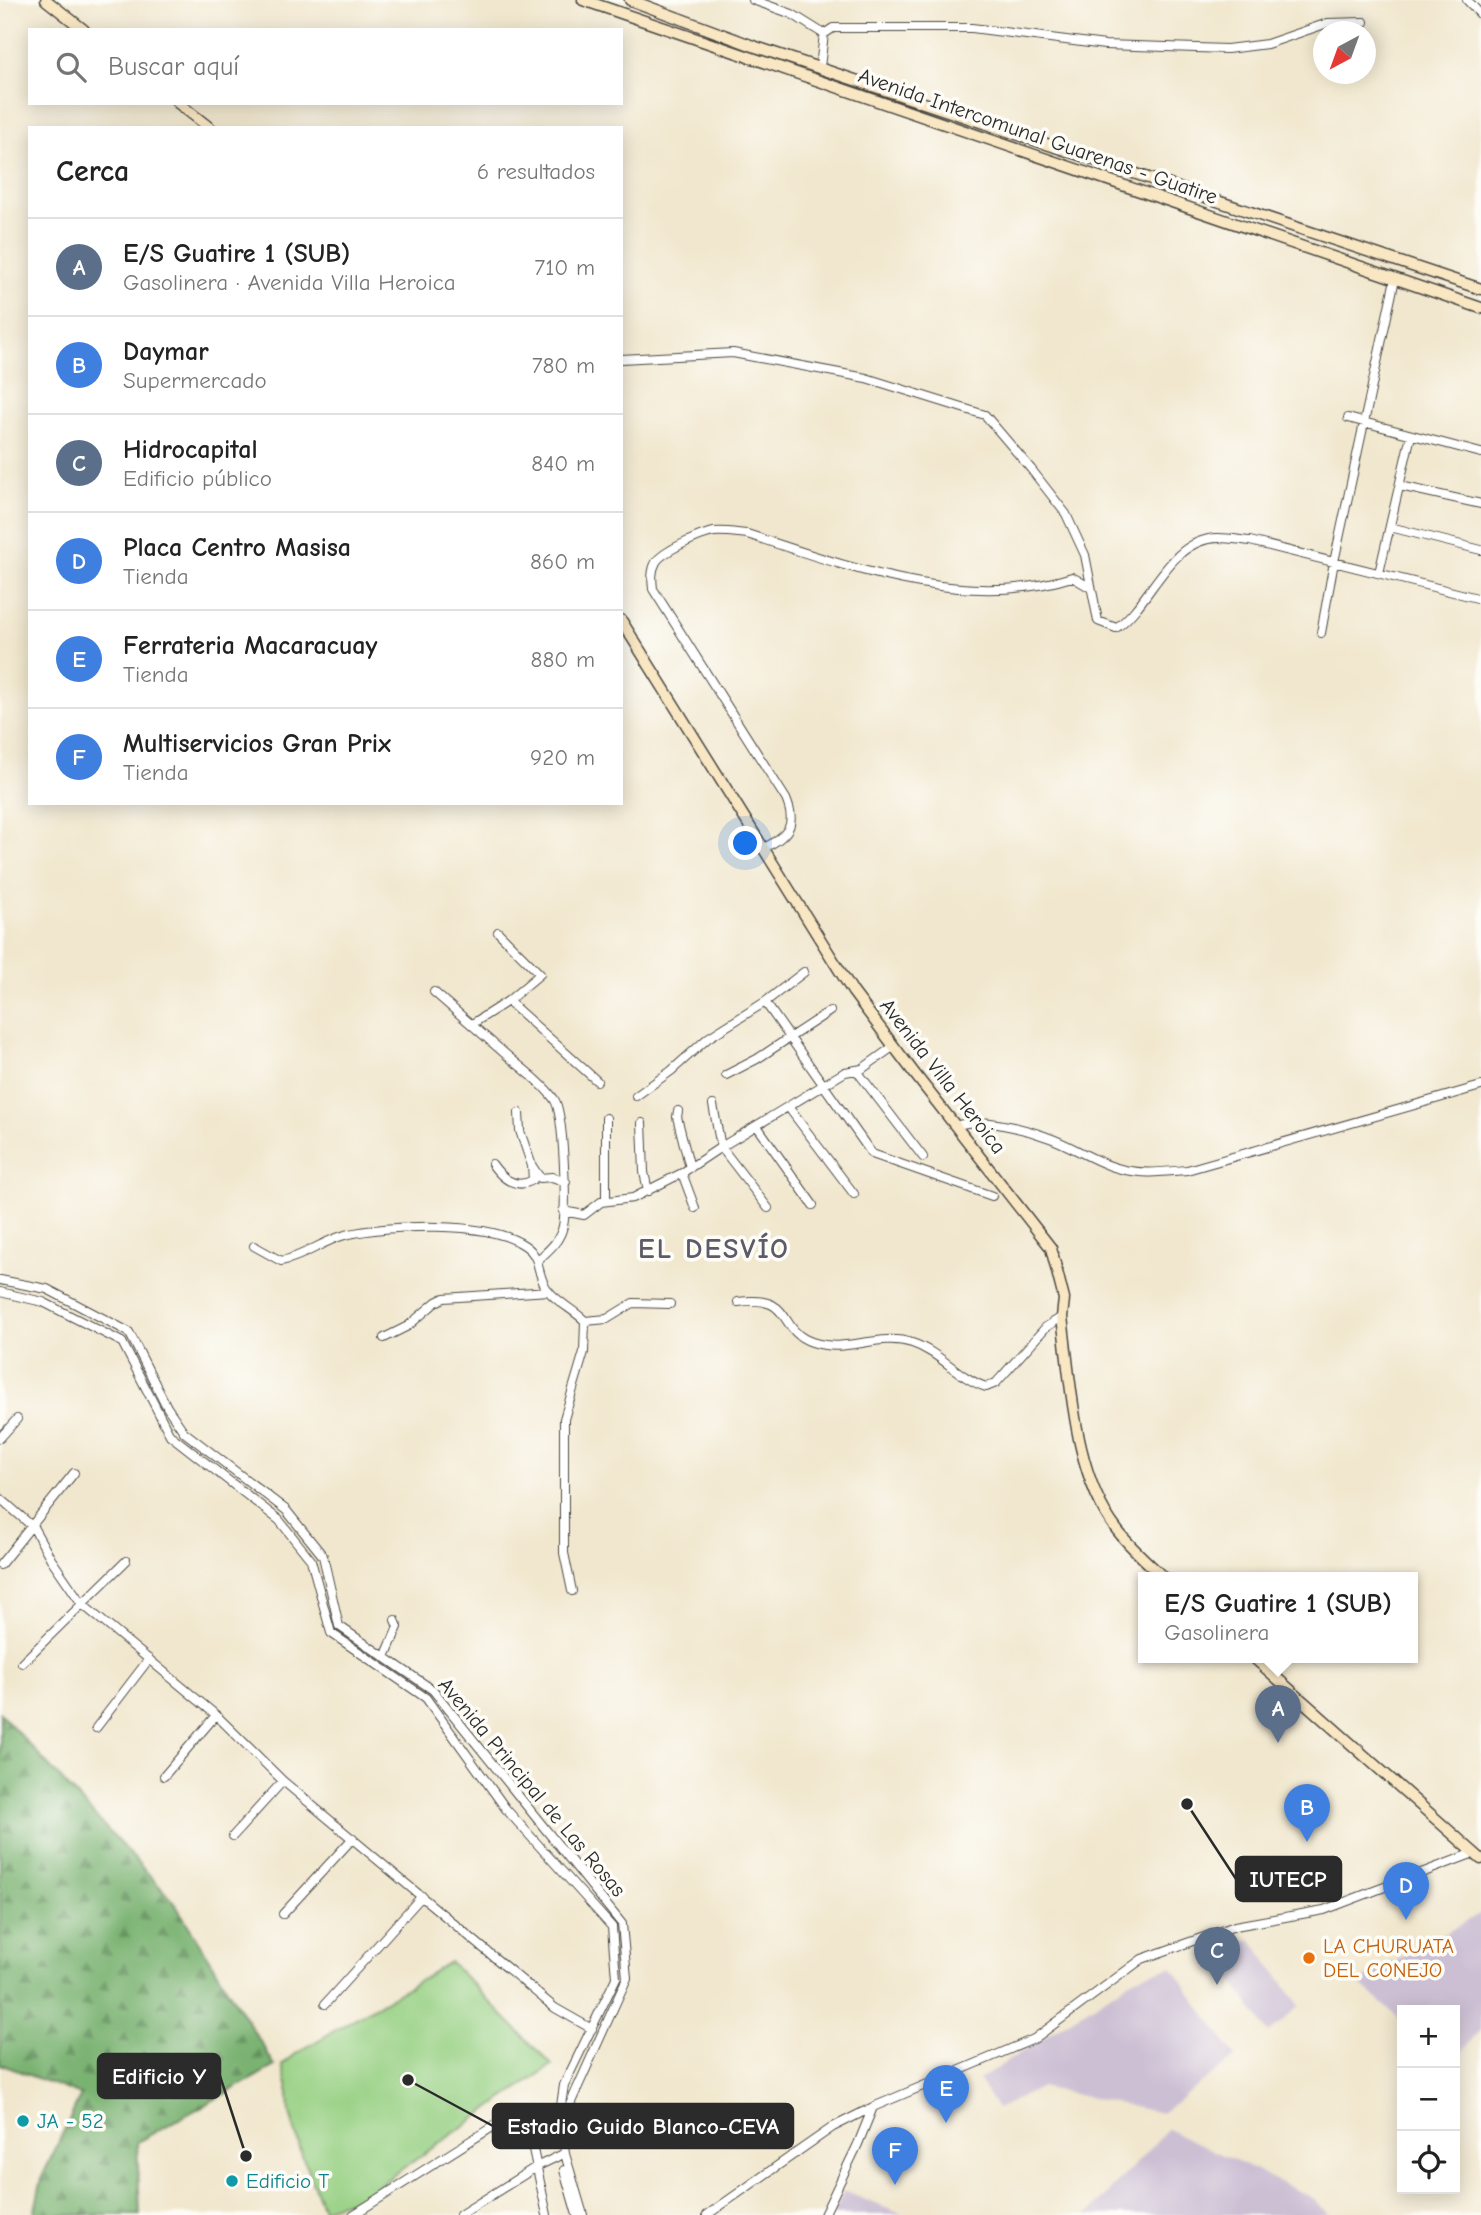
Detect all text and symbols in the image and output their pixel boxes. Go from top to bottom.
north arrow [1313,21,1376,84]
search box [28,28,623,105]
icon: search [52,48,90,86]
text: Buscar aquí [108,52,239,82]
street label: Avenida Intercomunal Guarenas - Guatire [855,63,1221,209]
text: Cerca [56,154,129,189]
text: 6 resultados [477,158,595,185]
text: E/S Guatire 1 (SUB) [123,239,350,269]
text: A [73,254,85,281]
text: 710 m [534,254,595,281]
text: Gasolinera · Avenida Villa Heroica [123,269,456,296]
text: Daymar [123,337,209,367]
text: B [72,352,86,379]
text: 780 m [532,352,595,379]
text: Supermercado [123,367,267,394]
text: Hidrocapital [123,435,258,465]
text: C [72,450,86,477]
text: 840 m [531,450,595,477]
text: Edificio público [123,465,272,492]
text: Placa Centro Masisa [123,533,351,563]
text: D [72,548,86,575]
text: 860 m [530,548,595,575]
text: Tienda [123,563,189,590]
text: Ferrateria Macaracuay [123,631,378,661]
text: E [72,646,86,673]
text: 880 m [531,646,595,673]
text: Tienda [123,661,189,688]
text: Multiservicios Gran Prix [123,729,391,759]
text: F [72,744,86,771]
text: 920 m [530,744,595,771]
text: Tienda [123,759,189,786]
your location [728,826,762,860]
street label: Avenida Villa Heroica [875,994,1011,1158]
district label: EL DESVÍO [638,1232,790,1265]
popup [1138,1572,1418,1663]
text: E/S Guatire 1 (SUB) [1164,1589,1392,1619]
text: Gasolinera [1164,1619,1269,1646]
street label: Avenida Principal de Las Rosas [433,1673,631,1901]
pin: A [1255,1685,1301,1743]
pin: B [1284,1784,1330,1842]
callout: IUTECP [1236,1857,1341,1901]
pin: D [1383,1862,1429,1920]
text: IUTECP [1250,1866,1327,1893]
pin: C [1194,1927,1240,1985]
place label: LA CHURUATA DEL CONEJO [1323,1934,1454,1982]
marker: LA CHURUATA DEL CONEJO [1301,1950,1317,1966]
map controls [1397,2005,1460,2194]
button: + [1397,2005,1460,2068]
callout: Edificio Y [98,2054,220,2098]
text: Edificio Y [112,2063,207,2090]
pin: E [923,2065,969,2123]
button: − [1397,2068,1460,2131]
callout: Estadio Guido Blanco-CEVA [493,2104,793,2148]
place label: JA - 52 [37,2109,104,2133]
marker: JA - 52 [15,2113,31,2129]
text: Estadio Guido Blanco-CEVA [507,2113,779,2140]
pin: F [872,2127,918,2185]
button: locate [1397,2131,1460,2194]
place label: Edificio T [246,2169,329,2193]
marker: Edificio T [224,2173,240,2189]

